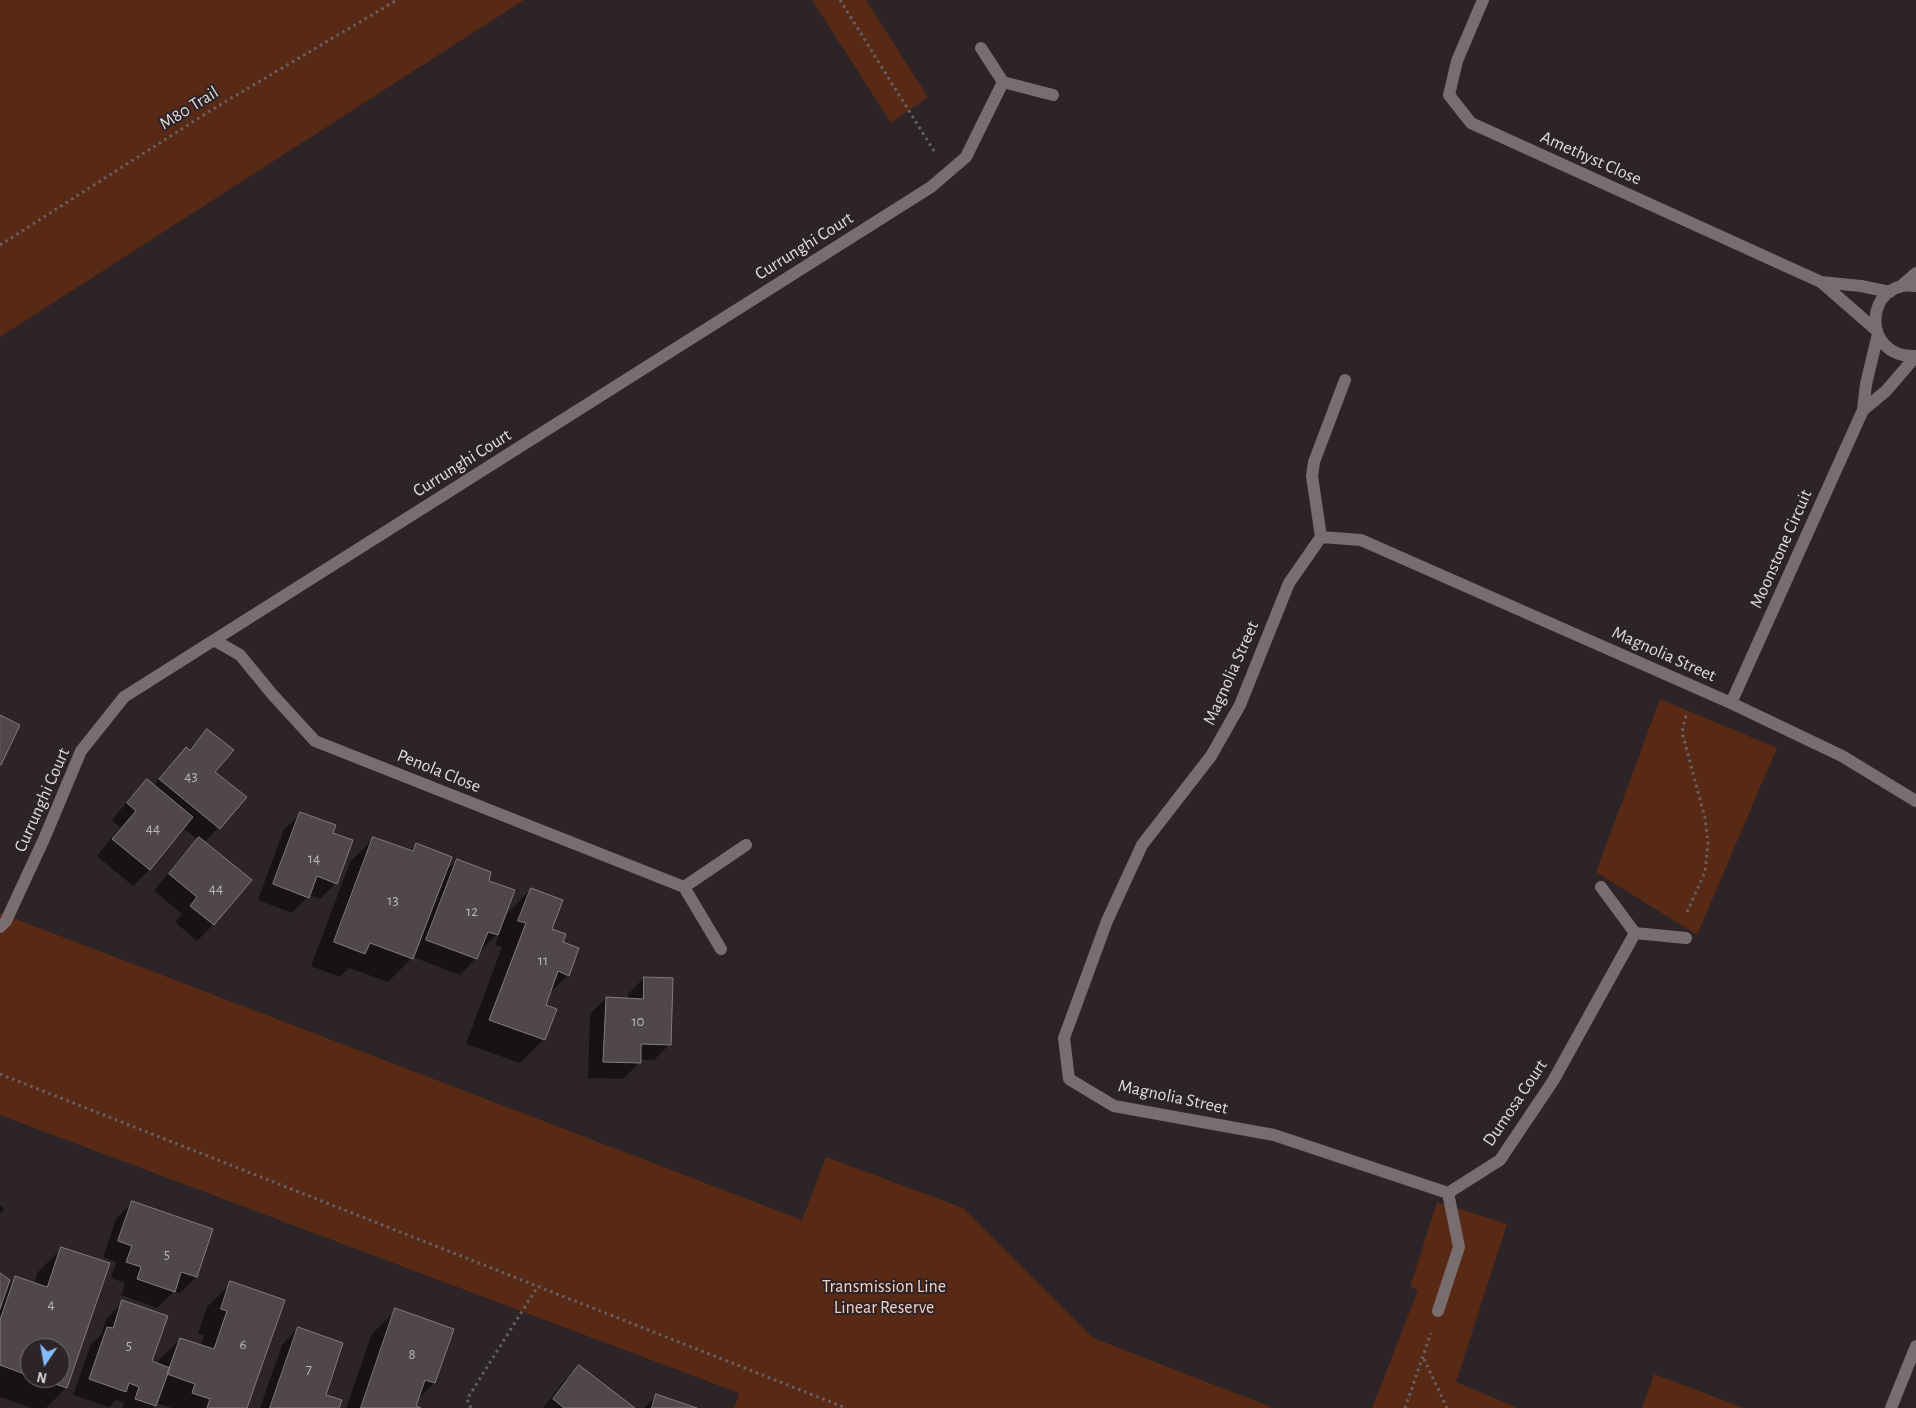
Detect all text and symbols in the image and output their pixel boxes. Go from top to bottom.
street label: M80 Trail [155,81,223,135]
street label: Amethyst Close [1537,126,1645,190]
street label: Currunghi Court [751,207,857,285]
street label: Currunghi Court [409,424,515,502]
street label: Moonstone Circuit [1745,486,1817,612]
street label: Magnolia Street [1198,618,1264,728]
street label: Magnolia Street [1609,621,1719,687]
street label: Currunghi Court [9,744,75,856]
street label: Penola Close [394,744,484,798]
house number: 43 [184,767,198,785]
house number: 44 [146,819,160,837]
house number: 14 [308,849,320,867]
house number: 44 [209,879,223,897]
house number: 13 [387,891,399,909]
house number: 12 [466,902,478,920]
house number: 11 [538,951,548,969]
house number: 10 [631,1012,645,1030]
street label: Dumosa Court [1478,1055,1552,1151]
street label: Magnolia Street [1116,1075,1230,1119]
house number: 5 [164,1245,170,1263]
park label: Transmission Line Linear Reserve [822,1276,946,1318]
house number: 4 [47,1295,55,1313]
house number: 6 [239,1335,247,1353]
house number: 5 [126,1336,132,1354]
north arrow [20,1338,70,1388]
house number: 8 [408,1345,416,1363]
house number: 7 [306,1360,312,1378]
text: N [36,1369,48,1385]

